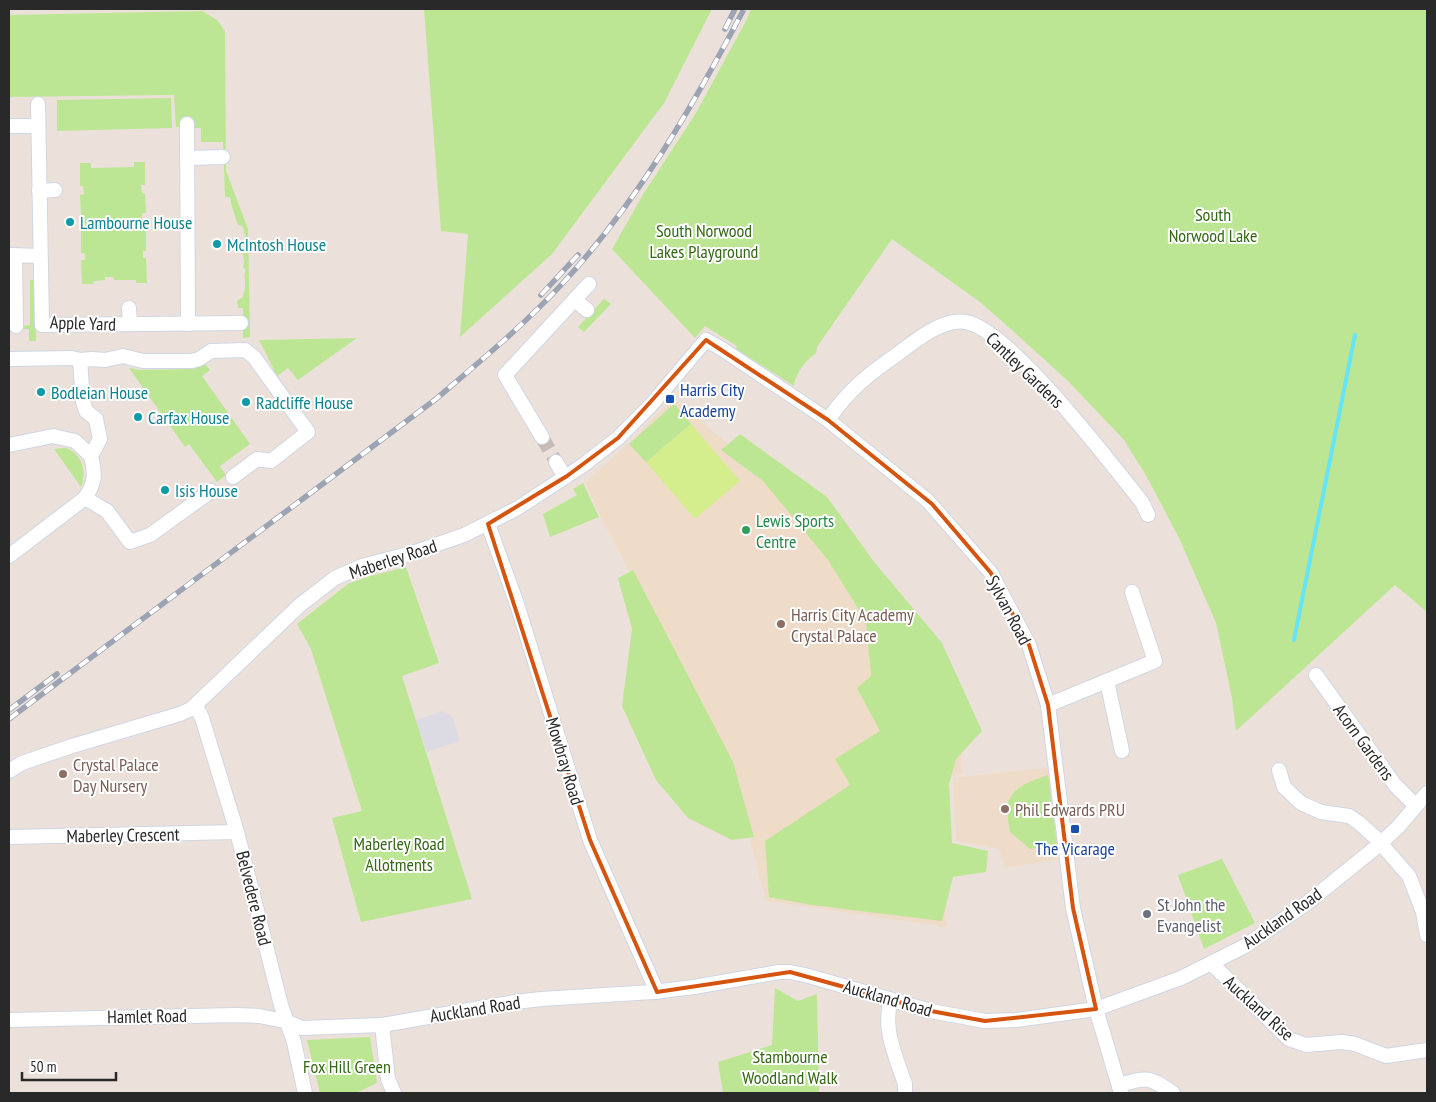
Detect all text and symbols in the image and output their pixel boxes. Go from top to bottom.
park label: South Norwood Lake [1169,203,1257,247]
place label: Lambourne House [80,211,192,234]
marker: Lambourne House [64,216,76,228]
park label: South Norwood Lakes Playground [650,219,758,263]
place label: McIntosh House [227,233,326,256]
marker: McIntosh House [211,238,223,250]
street label: Apple Yard [49,310,117,336]
street label: Cantley Gardens [981,327,1069,413]
place label: Harris City Academy [680,378,745,422]
place label: Bodleian House [51,381,148,404]
marker: Bodleian House [35,386,47,398]
place label: Radcliffe House [256,391,353,414]
marker: Harris City Academy [664,393,676,405]
marker: Radcliffe House [240,396,252,408]
place label: Carfax House [148,406,230,429]
marker: Carfax House [132,411,144,423]
place label: Isis House [175,479,238,502]
marker: Isis House [159,484,171,496]
place label: Lewis Sports Centre [756,509,834,553]
marker: Lewis Sports Centre [740,524,752,536]
street label: Maberley Road [346,534,440,584]
street label: Sylvan Road [981,571,1037,649]
place label: Harris City Academy Crystal Palace [791,603,914,647]
marker: Harris City Academy Crystal Palace [775,618,787,630]
street label: Acorn Gardens [1329,699,1399,785]
street label: Mowbray Road [541,714,589,808]
place label: Crystal Palace Day Nursery [73,753,159,797]
marker: Crystal Palace Day Nursery [57,768,69,780]
place label: Phil Edwards PRU [1015,798,1125,821]
marker: Phil Edwards PRU [999,803,1011,815]
street label: Maberley Crescent [66,823,180,847]
marker: The Vicarage [1069,823,1081,835]
park label: Maberley Road Allotments [354,832,444,876]
place label: The Vicarage [1035,837,1115,860]
street label: Belvedere Road [231,848,277,948]
street label: Auckland Road [1238,882,1326,954]
place label: St John the Evangelist [1157,893,1226,937]
marker: St John the Evangelist [1141,908,1153,920]
street label: Auckland Rise [1219,970,1299,1046]
street label: Auckland Road [841,974,935,1022]
street label: Auckland Road [428,990,522,1028]
street label: Hamlet Road [107,1004,187,1028]
park label: Stambourne Woodland Walk [742,1045,838,1089]
scale bar [22,1050,116,1082]
park label: Fox Hill Green [303,1055,391,1078]
text: 50 m [30,1057,56,1076]

